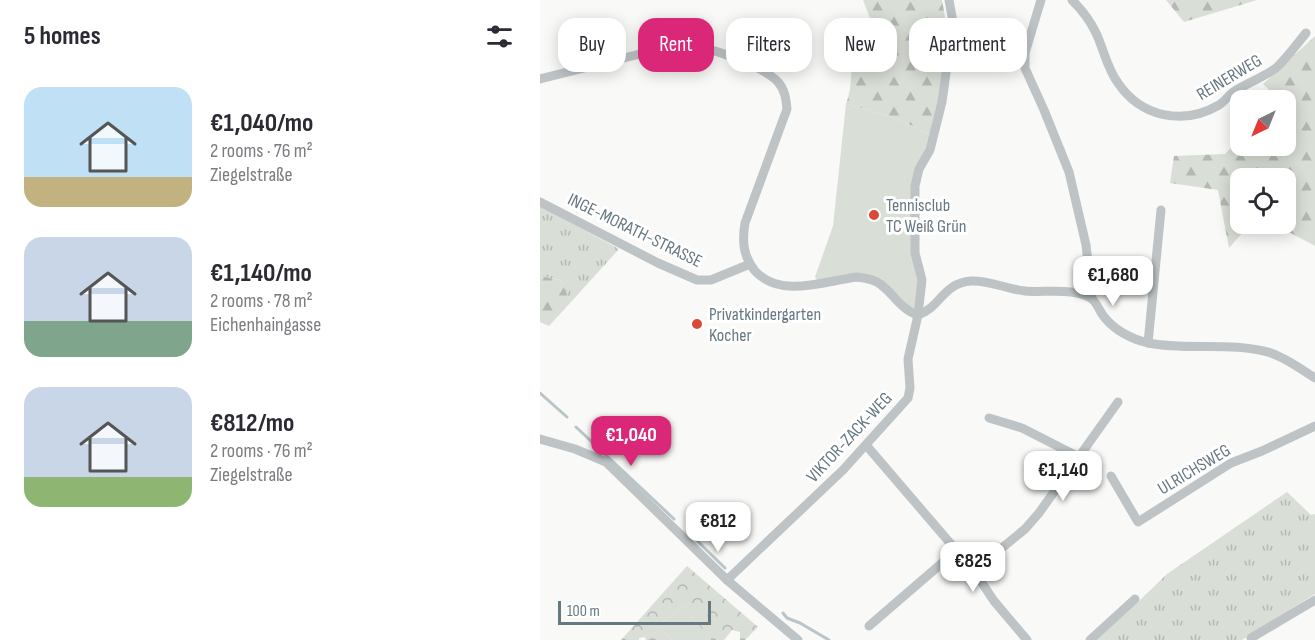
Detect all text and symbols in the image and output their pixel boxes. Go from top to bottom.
chip: Buy [558,18,626,72]
chip: Rent [638,18,714,72]
chip: Filters [726,18,812,72]
chip: New [824,18,897,72]
chip: Apartment [909,18,1027,72]
icon: filters [483,20,516,53]
text: 5 homes [24,21,101,52]
street label: REINERWEG [1193,50,1266,105]
north arrow [1230,90,1296,156]
map controls [1230,90,1296,234]
text: €1,040/mo [210,108,313,139]
icon: home [72,111,144,183]
text: 2 rooms · 76 m² [210,139,313,163]
text: Ziegelstraße [210,163,293,187]
button: locate [1230,168,1296,234]
street label: INGE-MORATH-STRASSE [564,189,705,272]
place label: Tennisclub TC Weiß Grün [886,195,966,237]
marker: Tennisclub TC Weiß Grün [867,208,881,222]
pin: €1,680 [1064,256,1162,307]
text: €1,140/mo [210,258,312,289]
icon: home [72,261,144,333]
text: €1,680 [1087,263,1139,287]
text: 2 rooms · 78 m² [210,289,313,313]
place label: Privatkindergarten Kocher [709,304,821,346]
text: Eichenhaingasse [210,313,321,337]
marker: Privatkindergarten Kocher [690,317,704,331]
street label: VIKTOR-ZACK-WEG [802,388,896,487]
text: €812/mo [210,408,294,439]
icon: home [72,411,144,483]
pin: €1,040 [582,416,680,467]
text: €1,040 [605,423,657,447]
text: 2 rooms · 76 m² [210,439,313,463]
street label: ULRICHSWEG [1154,440,1234,499]
pin: €1,140 [1014,451,1112,502]
text: €1,140 [1038,458,1088,482]
text: Ziegelstraße [210,463,293,487]
pin: €812 [682,502,754,553]
text: €812 [700,509,736,533]
pin: €825 [937,542,1009,593]
text: €825 [954,549,992,573]
scale bar [558,598,711,626]
text: 100 m [567,602,600,621]

